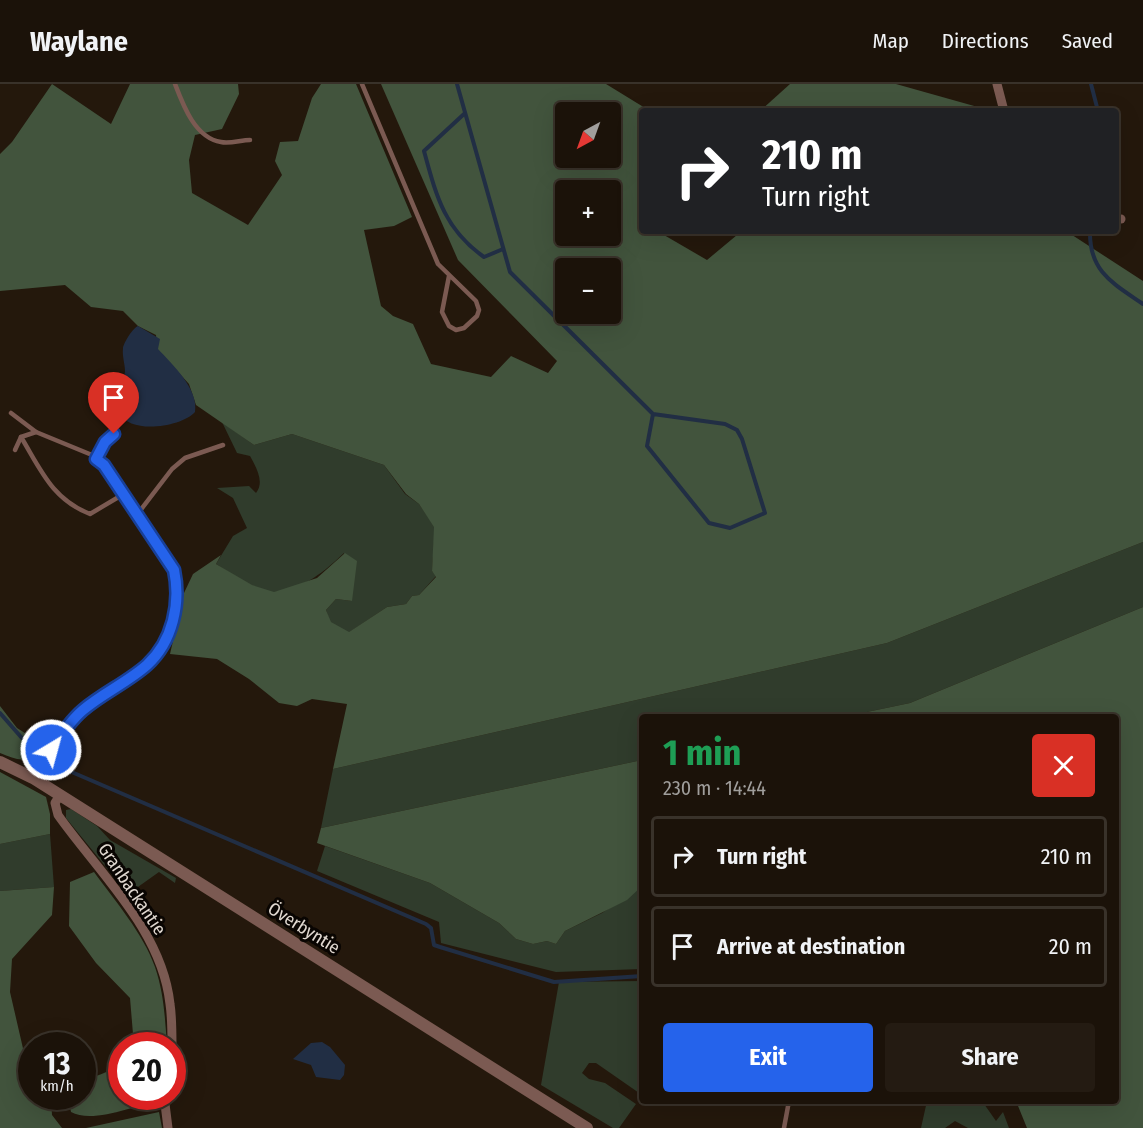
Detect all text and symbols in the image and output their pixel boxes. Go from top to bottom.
text: Waylane [30,25,128,58]
text: Map [872,28,909,54]
text: Directions [942,28,1029,54]
text: Saved [1062,28,1113,54]
north arrow [555,102,621,168]
map controls [555,102,621,324]
text: 210 m [762,130,862,180]
icon: right [663,132,741,210]
button: + [555,180,621,246]
text: Turn right [762,181,870,213]
button: − [555,258,621,324]
pin [88,372,139,434]
icon: arrive [97,381,130,414]
position arrow [19,718,83,782]
text: 1 min [663,731,741,775]
button: close [1032,734,1095,797]
text: 230 m · 14:44 [663,776,766,800]
street label: Granbackantie [93,839,171,939]
icon: right [666,840,699,873]
text: Turn right [717,843,806,870]
text: 210 m [1041,843,1092,870]
street label: Överbyntie [264,897,344,959]
icon: arrive [666,930,699,963]
text: Arrive at destination [717,933,905,960]
text: 20 m [1049,933,1092,960]
button: Exit [663,1023,873,1092]
button: Share [885,1023,1095,1092]
speed limit sign: 20 [108,1032,186,1110]
text: 13 [44,1046,70,1082]
text: km/h [40,1077,74,1095]

